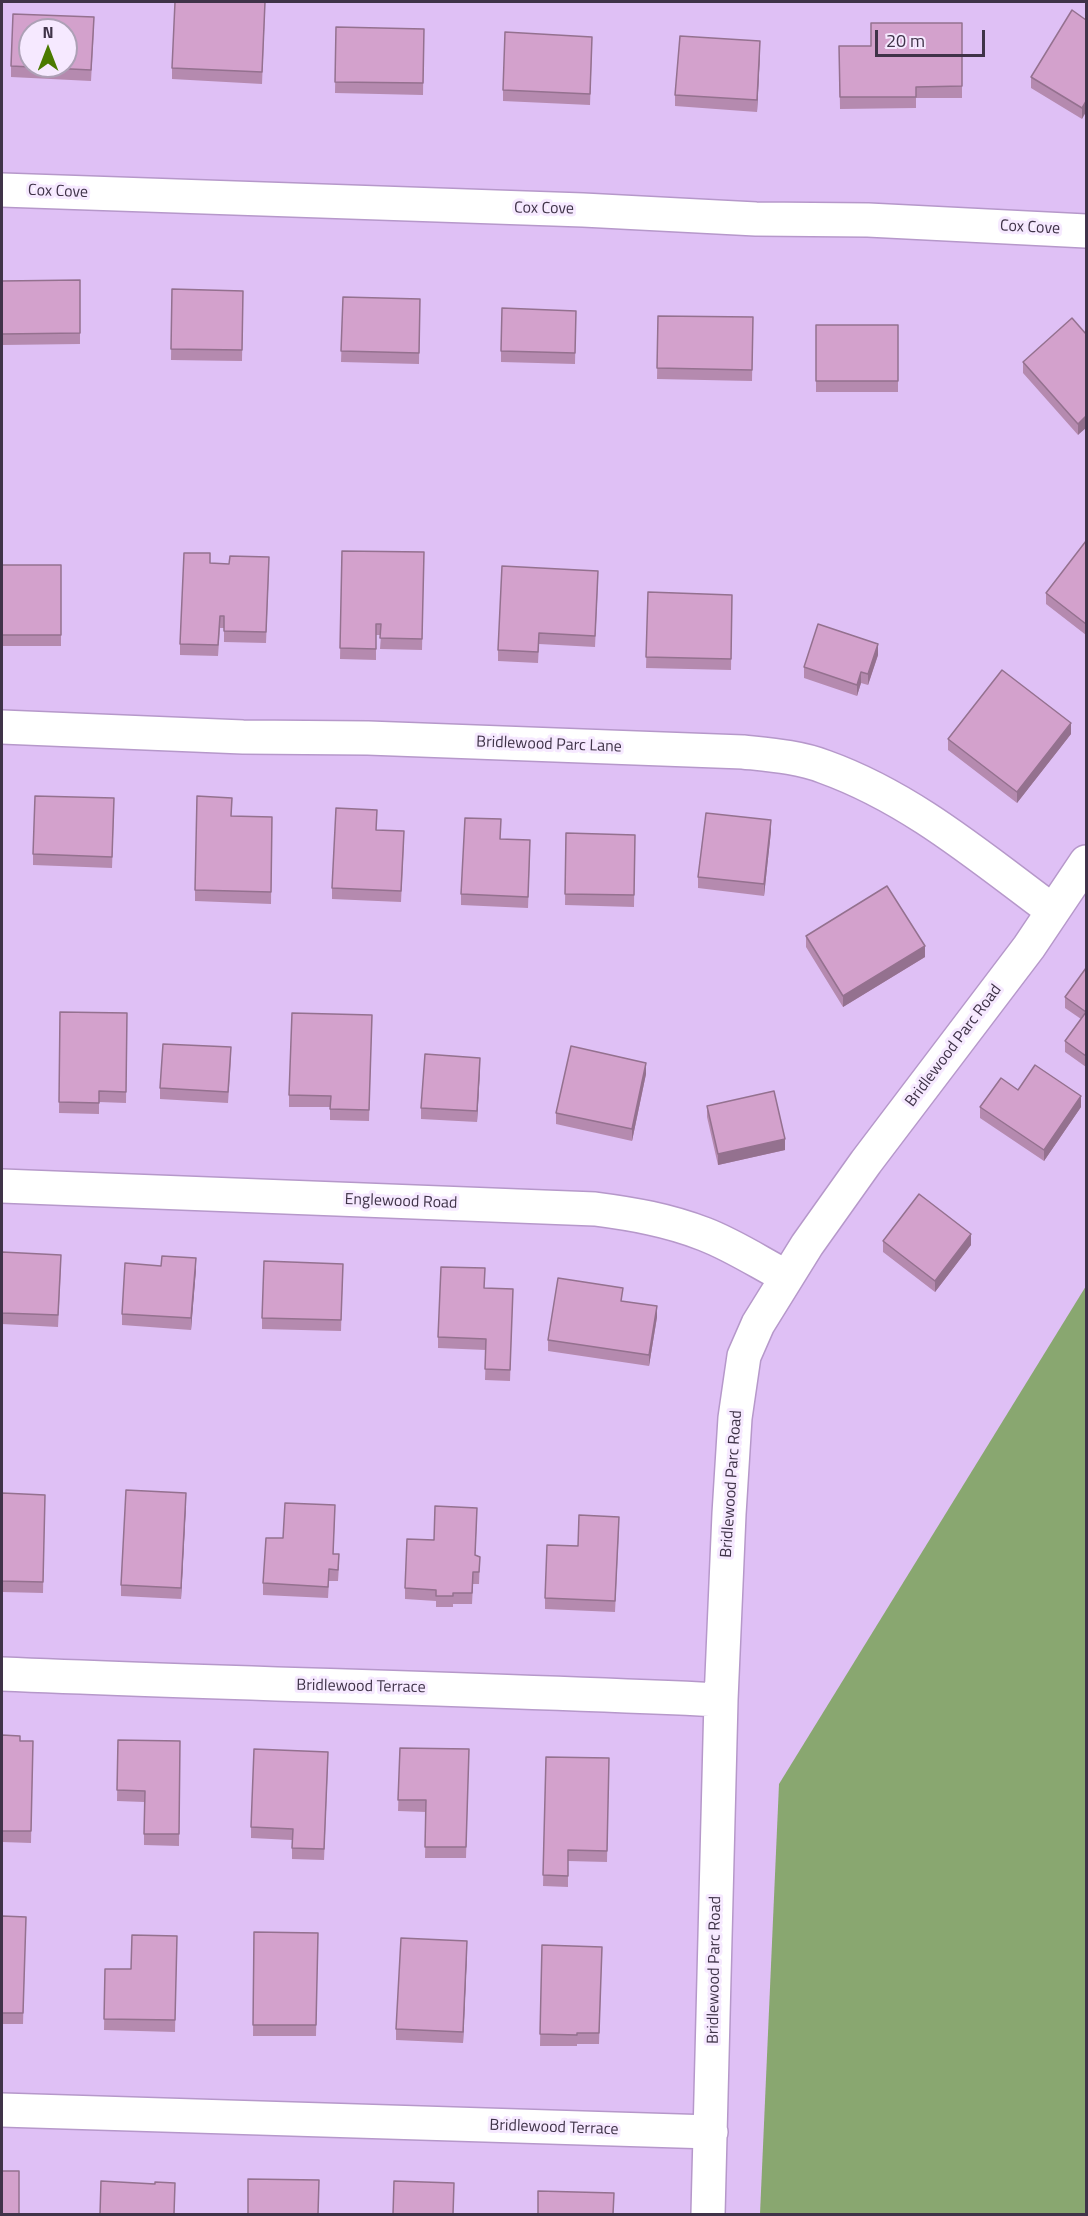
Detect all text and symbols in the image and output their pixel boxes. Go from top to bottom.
north arrow [18,18,78,78]
scale bar [878,18,988,56]
text: N [42,20,54,44]
text: 20 m [886,27,925,54]
street label: Cox Cove [28,181,88,203]
street label: Cox Cove [514,199,574,219]
street label: Cox Cove [1000,217,1060,239]
street label: Bridlewood Parc Lane [476,733,622,757]
street label: Bridlewood Parc Road [902,981,1006,1111]
street label: Englewood Road [344,1190,458,1214]
street label: Bridlewood Parc Road [717,1410,747,1558]
street label: Bridlewood Terrace [296,1676,426,1698]
street label: Bridlewood Parc Road [704,1896,726,2044]
street label: Bridlewood Terrace [489,2116,619,2140]

